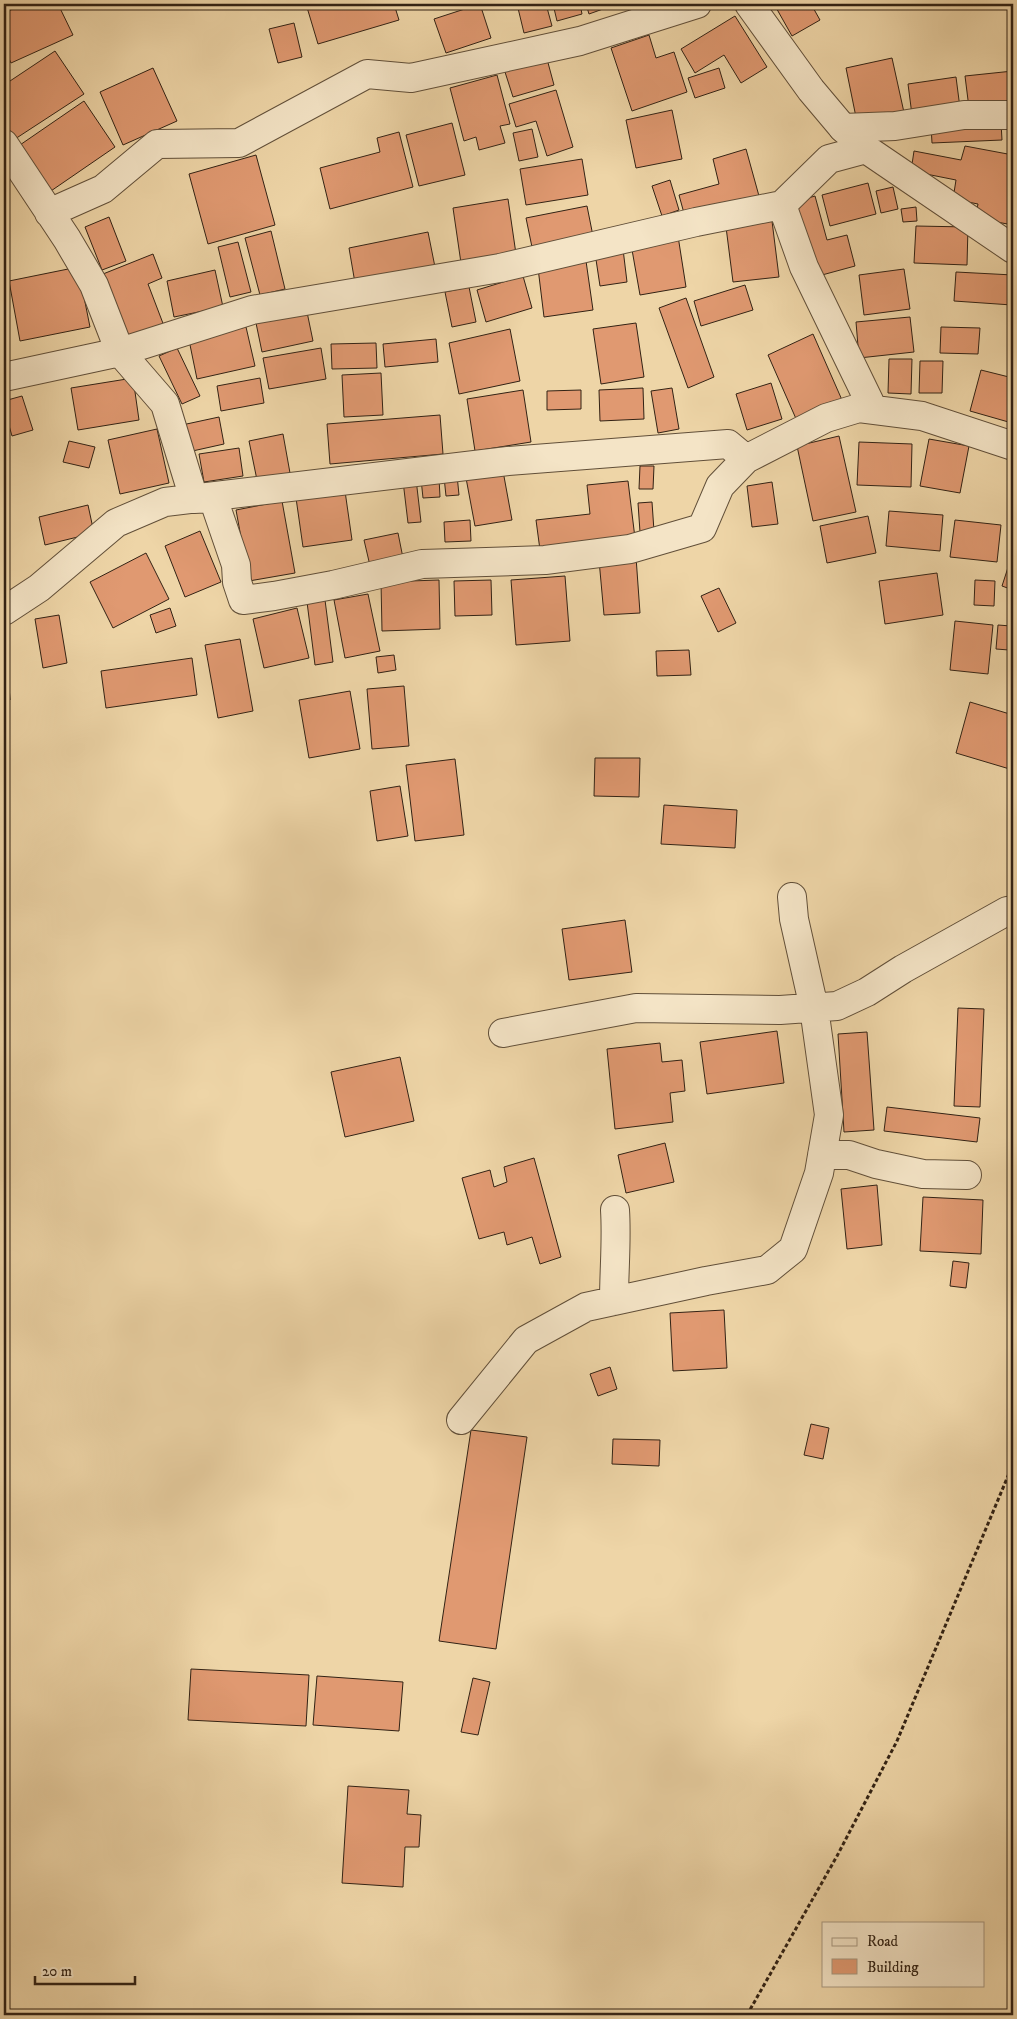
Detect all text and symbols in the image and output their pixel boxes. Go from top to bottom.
legend [822,1922,984,1986]
text: Road [867,1932,899,1951]
scale bar [35,1954,135,1986]
text: Building [867,1958,919,1977]
text: 20 m [42,1962,72,1981]

